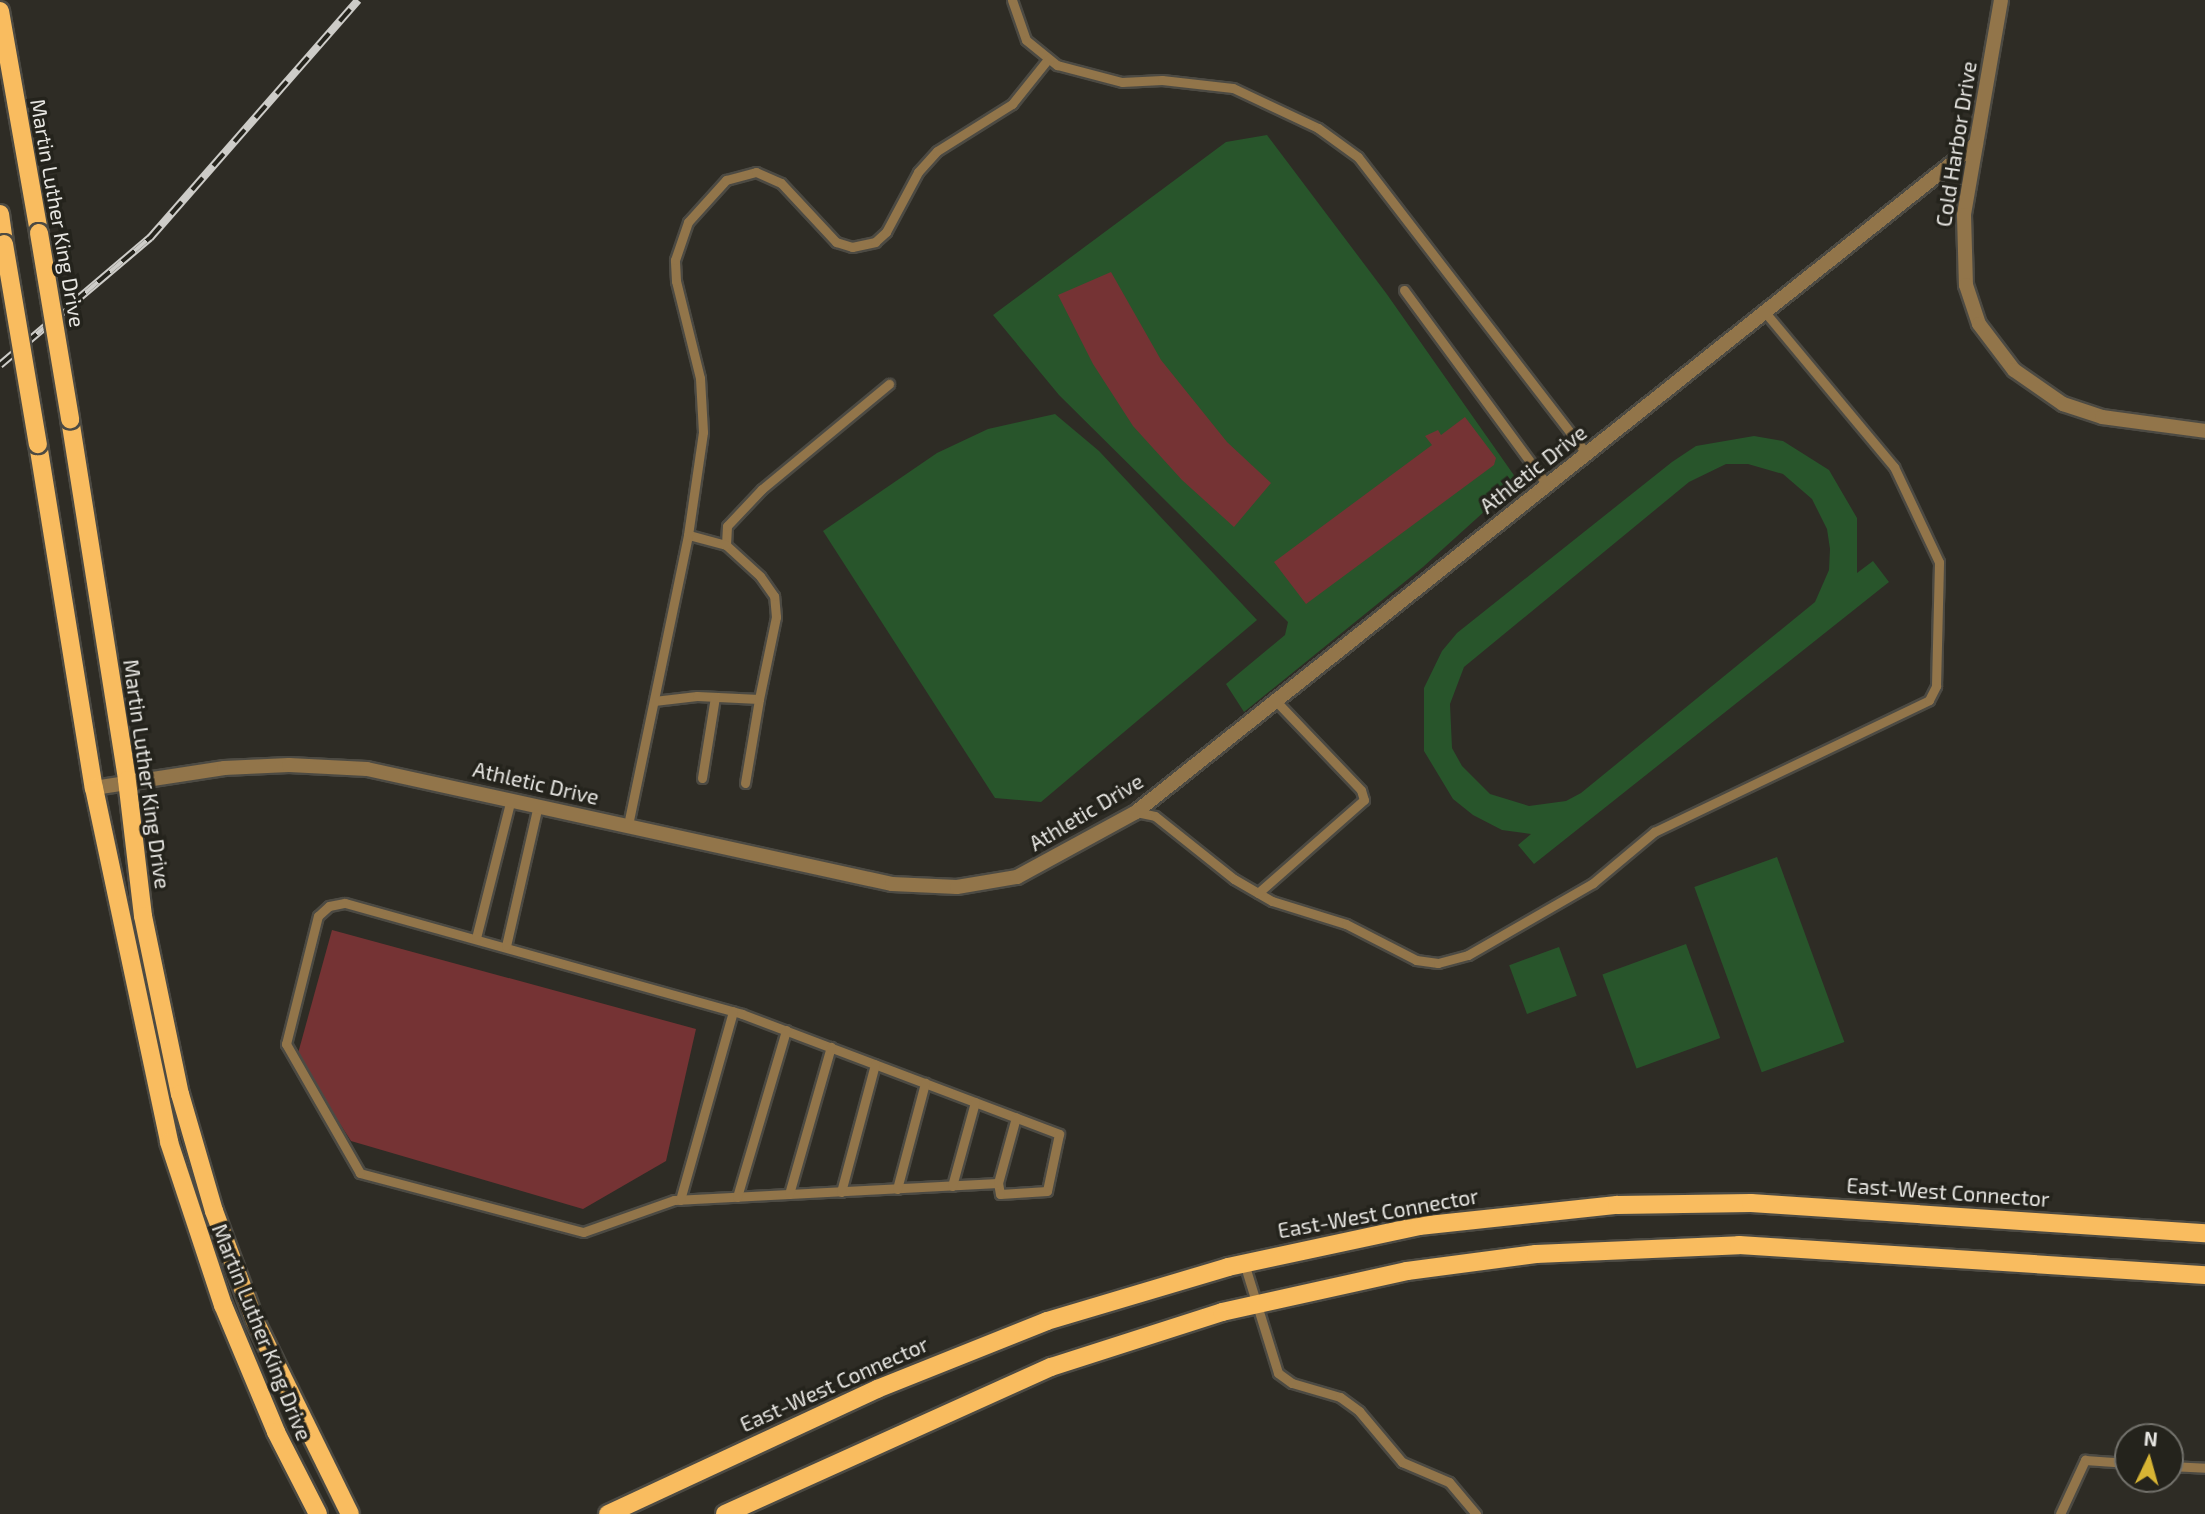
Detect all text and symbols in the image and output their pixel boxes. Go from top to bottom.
street label: Cold Harbor Drive [1930,59,1982,229]
street label: Martin Luther King Drive [25,97,91,329]
street label: Athletic Drive [1475,419,1591,519]
street label: Martin Luther King Drive [118,657,176,891]
street label: Athletic Drive [471,756,601,810]
street label: Athletic Drive [1024,768,1148,856]
street label: East-West Connector [1846,1172,2050,1212]
street label: East-West Connector [1276,1183,1480,1243]
street label: Martin Luther King Drive [207,1220,317,1444]
street label: East-West Connector [736,1331,932,1437]
north arrow [2114,1423,2184,1493]
text: N [2143,1427,2159,1451]

